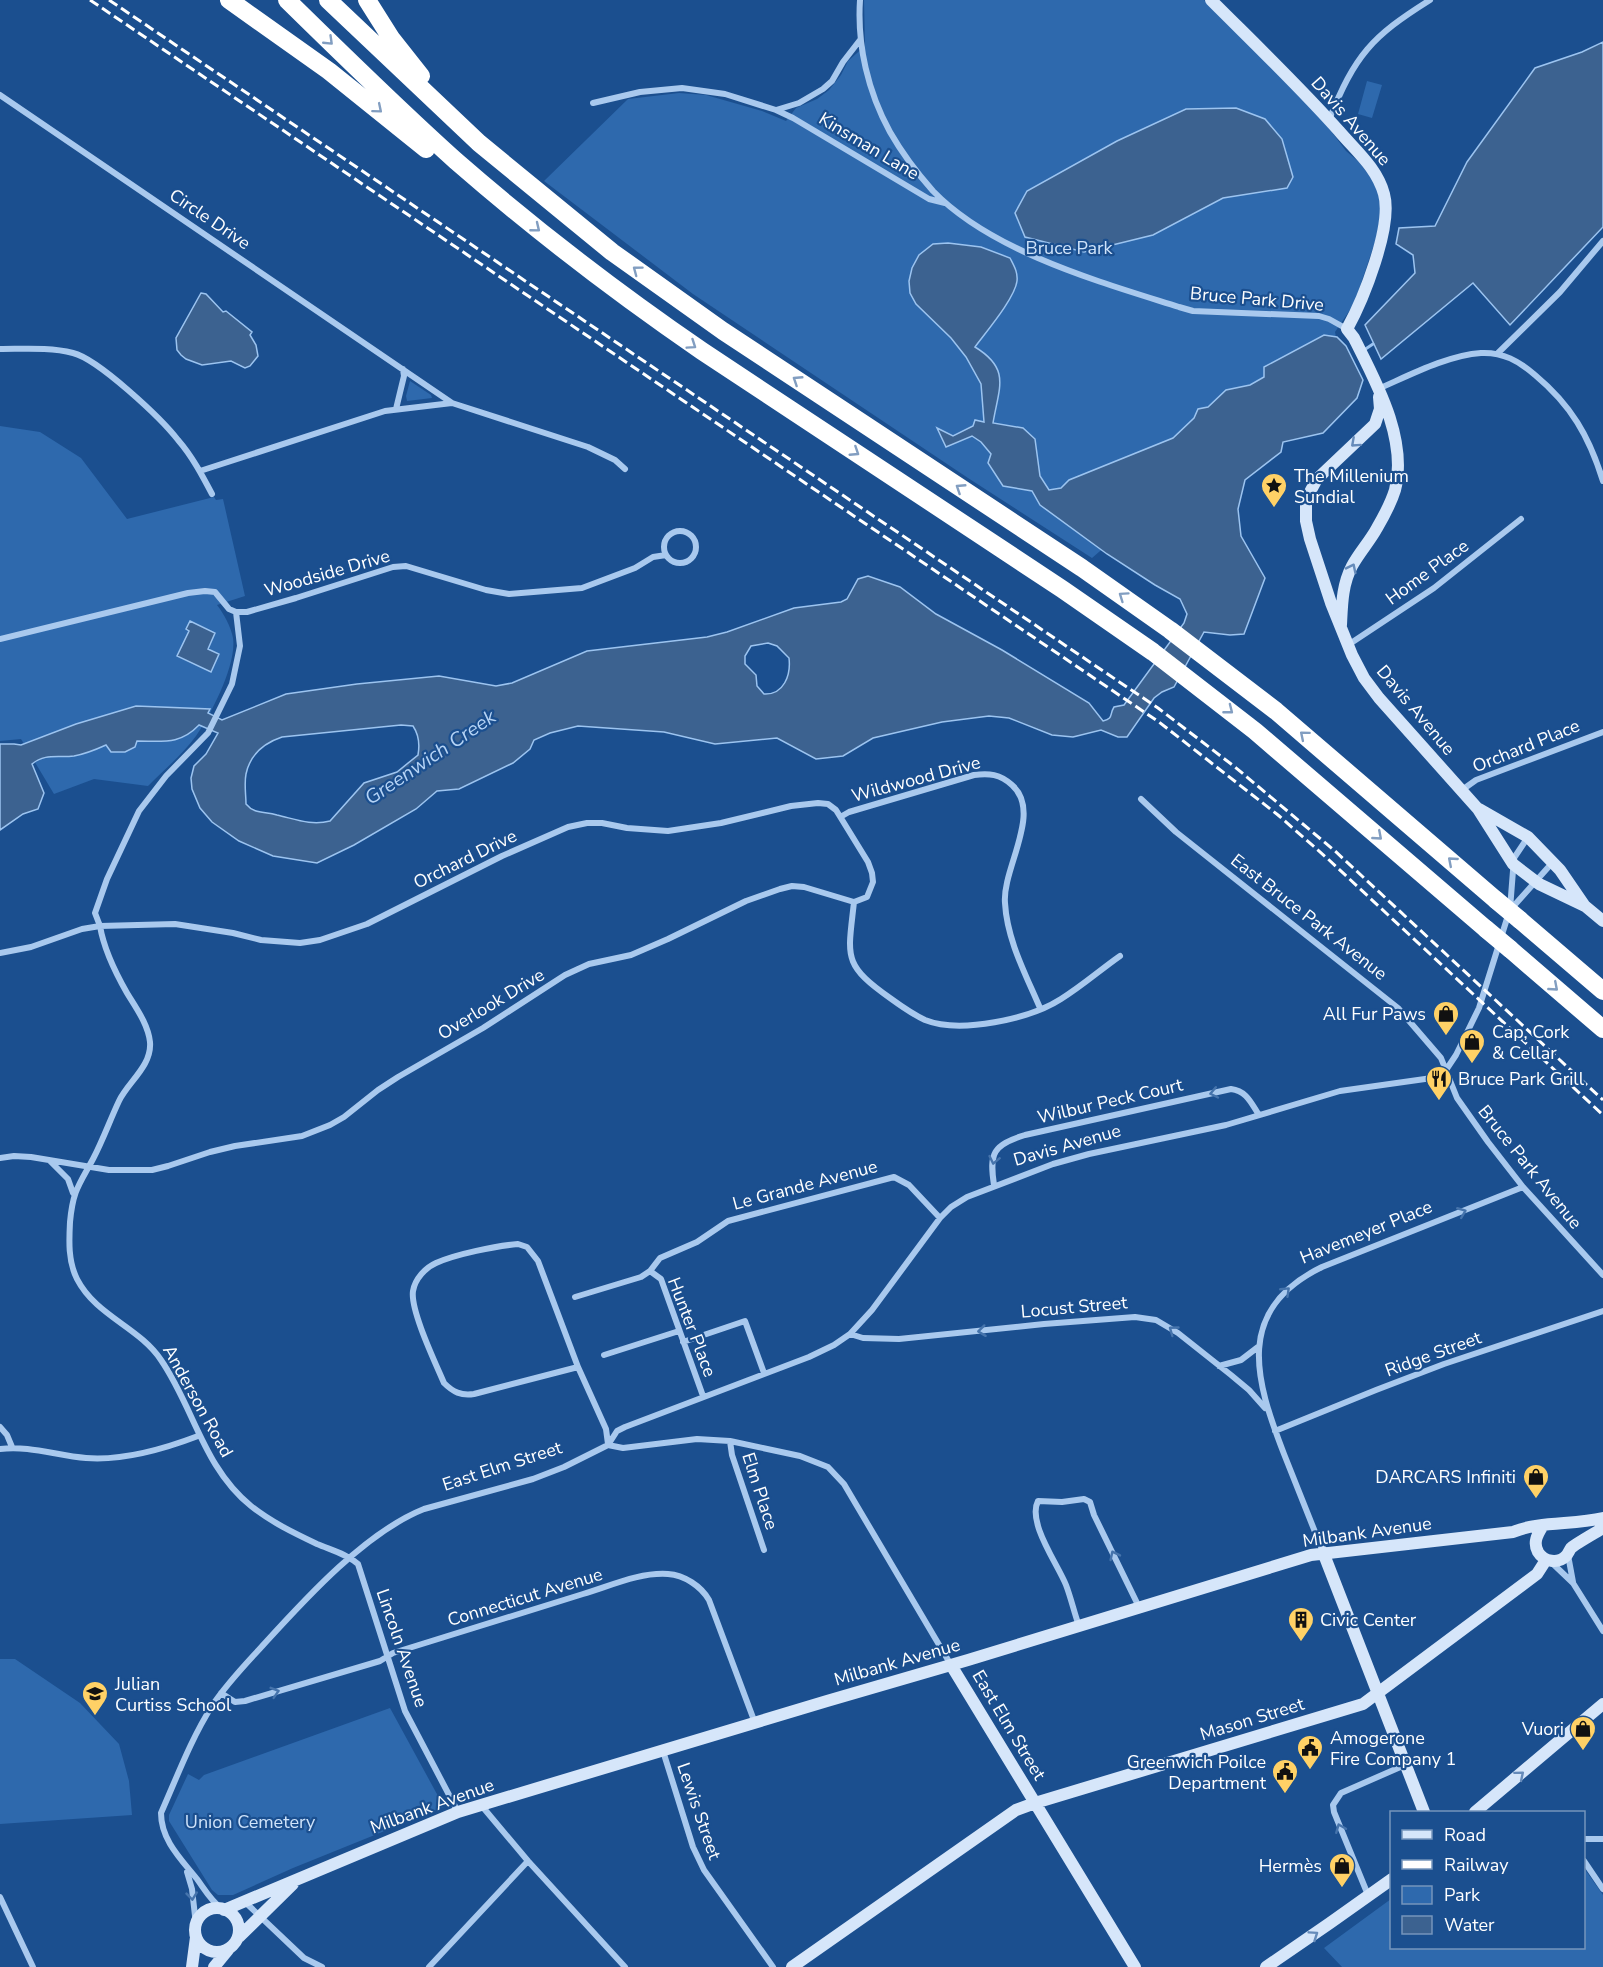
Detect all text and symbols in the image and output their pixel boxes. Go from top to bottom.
one-way arrow [322,34,332,45]
street label: Davis Avenue [1306,71,1396,171]
one-way arrow [371,102,382,113]
street label: Kinsman Lane [814,107,924,185]
street label: Circle Drive [165,183,255,255]
one-way arrow [529,220,540,231]
park label: Bruce Park [1025,236,1114,260]
one-way arrow [632,266,643,277]
street label: Bruce Park Drive [1189,281,1325,317]
one-way arrow [686,337,696,349]
one-way arrow [793,377,804,388]
one-way arrow [1352,436,1362,447]
one-way arrow [848,445,859,456]
place label: The Millenium Sundial [1294,464,1409,509]
place icon: The Millenium Sundial [1259,471,1289,509]
one-way arrow [956,484,967,495]
street label: Home Place [1381,534,1473,610]
street label: Woodside Drive [261,544,393,602]
one-way arrow [1345,564,1356,575]
one-way arrow [1118,592,1129,603]
street label: Davis Avenue [1371,660,1461,760]
water label: Greenwich Creek [359,703,502,811]
one-way arrow [1222,703,1233,714]
street label: Orchard Place [1469,714,1583,778]
one-way arrow [1300,731,1311,742]
street label: Wildwood Drive [849,750,983,808]
street label: Orchard Drive [409,824,521,894]
one-way arrow [1371,829,1382,840]
street label: East Bruce Park Avenue [1226,848,1392,986]
one-way arrow [1448,858,1459,869]
street label: Overlook Drive [433,963,549,1045]
one-way arrow [1547,980,1558,991]
shop icon: All Fur Paws [1431,999,1461,1037]
place label: All Fur Paws [1323,1002,1426,1026]
place label: Cap, Cork & Cellar [1492,1020,1570,1065]
shop icon: Cap, Cork & Cellar [1457,1027,1487,1065]
restaurant icon: Bruce Park Grill [1424,1064,1454,1102]
place label: Bruce Park Grill [1458,1067,1585,1091]
street label: Wilbur Peck Court [1035,1072,1186,1129]
one-way arrow [1209,1086,1219,1099]
street label: Bruce Park Avenue [1473,1100,1587,1234]
street label: Davis Avenue [1010,1118,1124,1172]
street label: Le Grande Avenue [730,1154,880,1216]
one-way arrow [988,1155,1001,1165]
street label: Havemeyer Place [1296,1195,1436,1269]
one-way arrow [1456,1207,1467,1219]
street label: Hunter Place [662,1274,722,1380]
one-way arrow [1279,1287,1289,1298]
street label: Locust Street [1020,1290,1129,1324]
one-way arrow [977,1324,986,1337]
street label: Ridge Street [1382,1325,1485,1382]
one-way arrow [1168,1326,1179,1337]
street label: Anderson Road [157,1340,239,1462]
street label: East Elm Street [439,1435,566,1497]
street label: Elm Place [736,1449,784,1533]
shop icon: DARCARS Infiniti [1521,1462,1551,1500]
place label: DARCARS Infiniti [1375,1465,1516,1489]
street label: Milbank Avenue [1301,1511,1433,1553]
one-way arrow [1109,1550,1121,1561]
street label: Connecticut Avenue [445,1562,605,1632]
street label: Lincoln Avenue [371,1586,433,1710]
building icon: Civic Center [1286,1605,1316,1643]
place label: Civic Center [1320,1608,1417,1632]
street label: Milbank Avenue [831,1633,963,1691]
street label: East Elm Street [967,1666,1052,1785]
place label: Julian Curtiss School [114,1672,232,1717]
school or university icon: Julian Curtiss School [80,1679,110,1717]
one-way arrow [269,1687,280,1699]
street label: Mason Street [1197,1692,1308,1746]
shop icon: Vuori [1568,1714,1598,1752]
place label: Vuori [1521,1717,1564,1741]
place label: Amogerone Fire Company 1 [1330,1726,1456,1771]
public building icon: Amogerone Fire Company 1 [1295,1733,1325,1771]
place label: Greenwich Poilce Department [1127,1750,1267,1795]
public building icon: Greenwich Poilce Department [1270,1757,1300,1795]
street label: Lewis Street [671,1759,727,1863]
one-way arrow [1513,1771,1524,1782]
street label: Milbank Avenue [367,1772,497,1840]
park label: Union Cemetery [185,1810,316,1834]
legend [1390,1811,1585,1949]
one-way arrow [1335,1823,1347,1834]
text: Road [1444,1823,1486,1847]
shop icon: Hermès [1327,1851,1357,1889]
text: Railway [1444,1853,1509,1877]
place label: Hermès [1259,1854,1322,1878]
text: Park [1444,1883,1481,1907]
one-way arrow [185,1892,198,1901]
text: Water [1444,1913,1495,1937]
one-way arrow [1308,1931,1319,1942]

